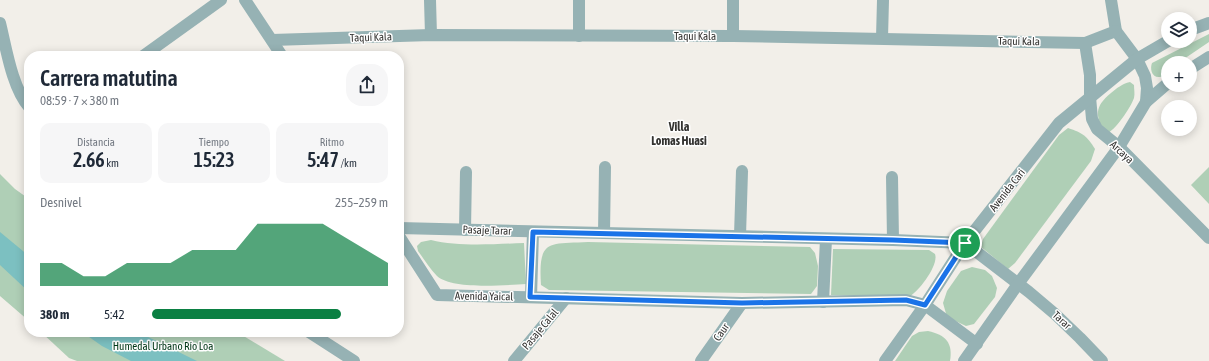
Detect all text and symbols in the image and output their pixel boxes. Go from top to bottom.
map controls [1161,12,1197,136]
button: layers [1161,12,1197,48]
street label: Taqui Kala [350,30,392,44]
street label: Taqui Kala [674,30,716,42]
street label: Taqui Kala [998,35,1040,47]
button: + [1161,56,1197,92]
button: share [346,64,388,106]
text: Carrera matutina [40,65,178,91]
text: 08:59 · 7 × 380 m [40,93,119,108]
button: − [1161,100,1197,136]
district label: Villa Lomas Huasi [651,120,707,148]
text: Distancia [77,136,115,148]
text: Tiempo [199,136,229,148]
text: Ritmo [320,136,344,148]
street label: Arcaya [1108,138,1136,166]
text: 2.66 [73,148,105,171]
text: 15:23 [193,148,235,171]
text: 5:47 [307,148,339,171]
text: km [105,157,119,169]
text: /km [339,157,357,169]
street label: Avenida Cari [987,166,1027,214]
text: Desnivel [40,195,82,210]
text: 255–259 m [335,195,388,210]
street label: Pasaje Tarar [462,223,512,237]
pin [948,226,982,260]
icon: arrive [954,232,976,254]
street label: Avenida Yaical [455,289,513,303]
street label: Pasaje Calal [520,306,561,352]
text: 380 m [40,307,69,322]
text: 5:42 [104,307,125,322]
street label: Tarar [1050,309,1074,332]
street label: Caur [711,320,732,343]
park label: Humedal Urbano Río Loa [113,340,213,352]

